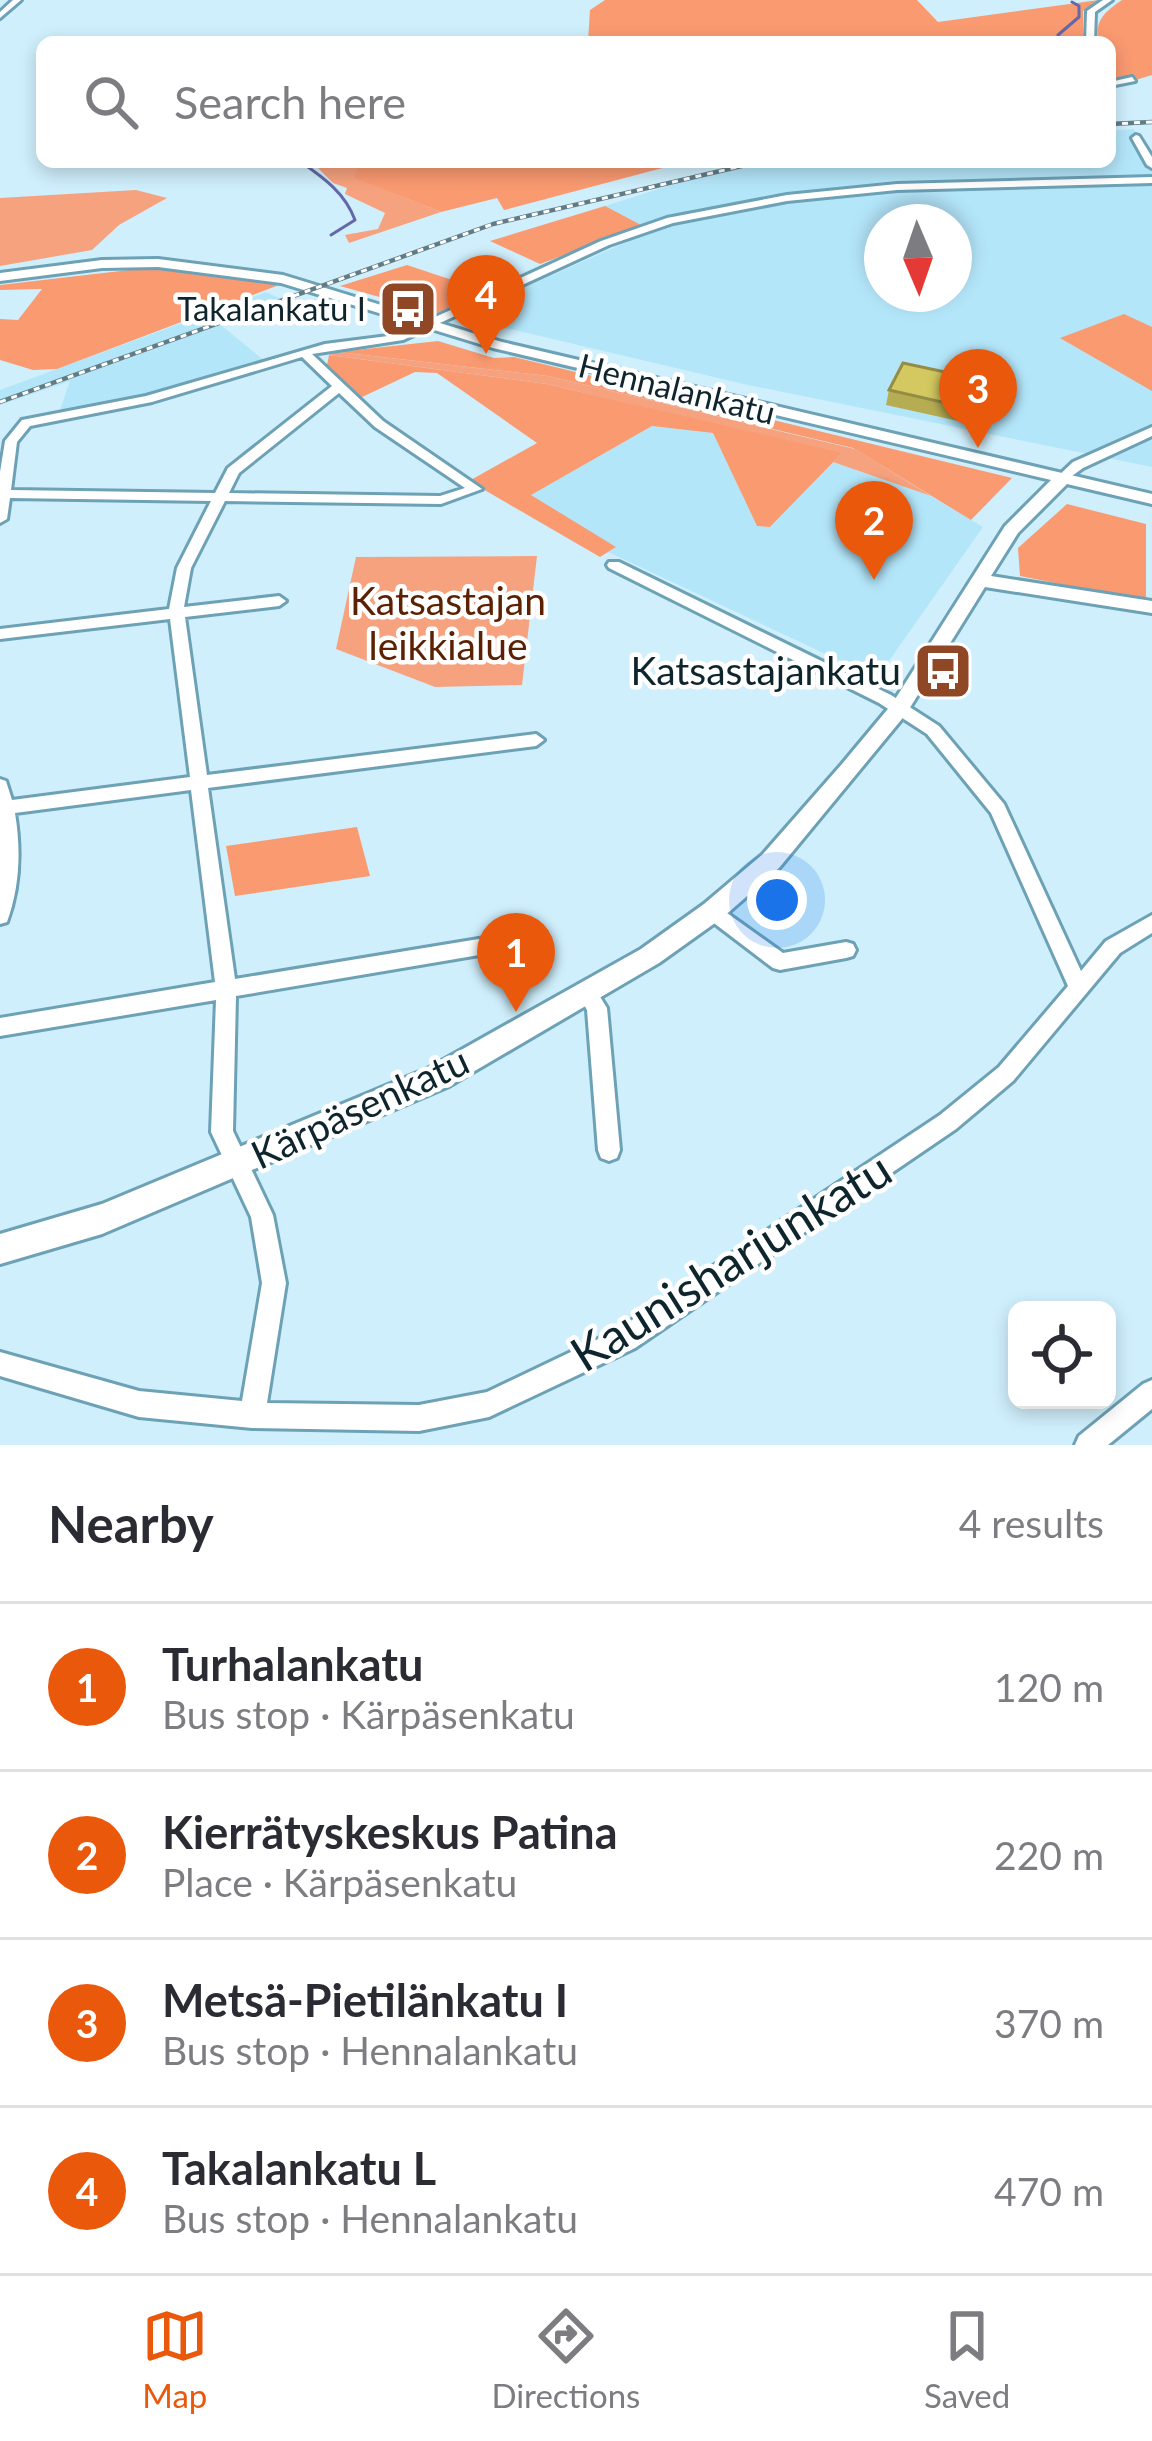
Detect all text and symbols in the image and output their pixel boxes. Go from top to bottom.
search box [36,36,1116,168]
icon: search [78,69,144,135]
text: Search here [174,75,406,129]
north arrow [864,204,972,312]
pin: 4 [447,255,525,354]
bus stop icon: Takalankatu I [377,278,439,340]
place label: Takalankatu I [177,288,366,328]
street label: Hennalankatu [575,344,780,432]
pin: 3 [939,349,1017,448]
pin: 2 [835,481,913,580]
park label: Katsastajan leikkialue [350,577,546,668]
bus stop icon: Katsastajankatu [912,640,974,702]
place label: Katsastajankatu [630,647,901,693]
your location [747,870,807,930]
pin: 1 [477,913,555,1012]
street label: Kärpäsenkatu [244,1037,476,1177]
street label: Kaunisharjunkatu [560,1139,901,1382]
map controls [1008,1301,1116,1409]
button: locate [1008,1301,1116,1409]
text: Nearby [48,1493,214,1554]
text: 4 results [959,1500,1104,1546]
text: Turhalankatu [162,1637,423,1691]
text: 1 [76,1664,98,1710]
text: 120 m [994,1664,1104,1710]
text: Bus stop · Kärpäsenkatu [162,1691,575,1737]
text: Kierrätyskeskus Patina [162,1805,618,1859]
text: 2 [76,1832,98,1878]
text: 220 m [994,1832,1104,1878]
text: Place · Kärpäsenkatu [162,1859,517,1905]
text: Metsä-Pietilänkatu I [162,1973,568,2027]
text: 3 [76,2000,98,2046]
text: 370 m [994,2000,1104,2046]
text: Bus stop · Hennalankatu [162,2027,578,2073]
text: Takalankatu L [162,2141,436,2195]
text: 4 [76,2168,98,2214]
text: 470 m [994,2168,1104,2214]
text: Bus stop · Hennalankatu [162,2195,578,2241]
tab: Map [142,2303,208,2415]
tab: Directions [491,2303,640,2415]
tab: Saved [924,2303,1010,2415]

